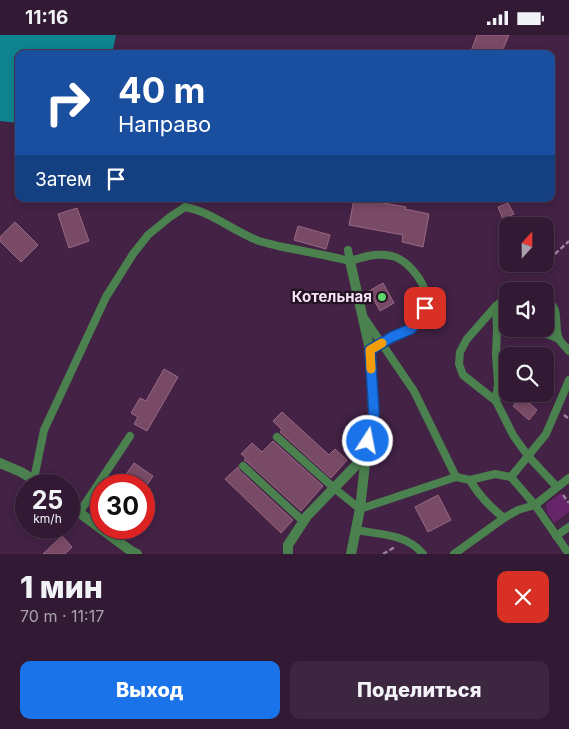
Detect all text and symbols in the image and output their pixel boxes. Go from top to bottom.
text: 11:16 [25,6,68,29]
text: 40 m [118,69,206,111]
icon: right [35,70,100,135]
text: Направо [118,111,211,137]
icon: arrive [102,165,130,193]
text: Затем [35,168,92,191]
north arrow [499,217,554,273]
map controls [499,217,554,402]
button: sound [499,282,554,337]
place label: Котельная [292,287,372,306]
pin [404,287,446,329]
marker: Котельная [376,291,388,303]
icon: arrive [411,294,439,322]
button: search [499,347,554,402]
position arrow [341,414,393,466]
speed limit sign: 30 [90,474,155,539]
text: 25 [32,485,63,515]
text: km/h [33,511,62,526]
text: 1 мин [20,569,103,605]
button: close [497,571,549,623]
text: 70 m · 11:17 [20,606,104,626]
button: Выход [20,661,280,719]
button: Поделиться [290,661,549,719]

